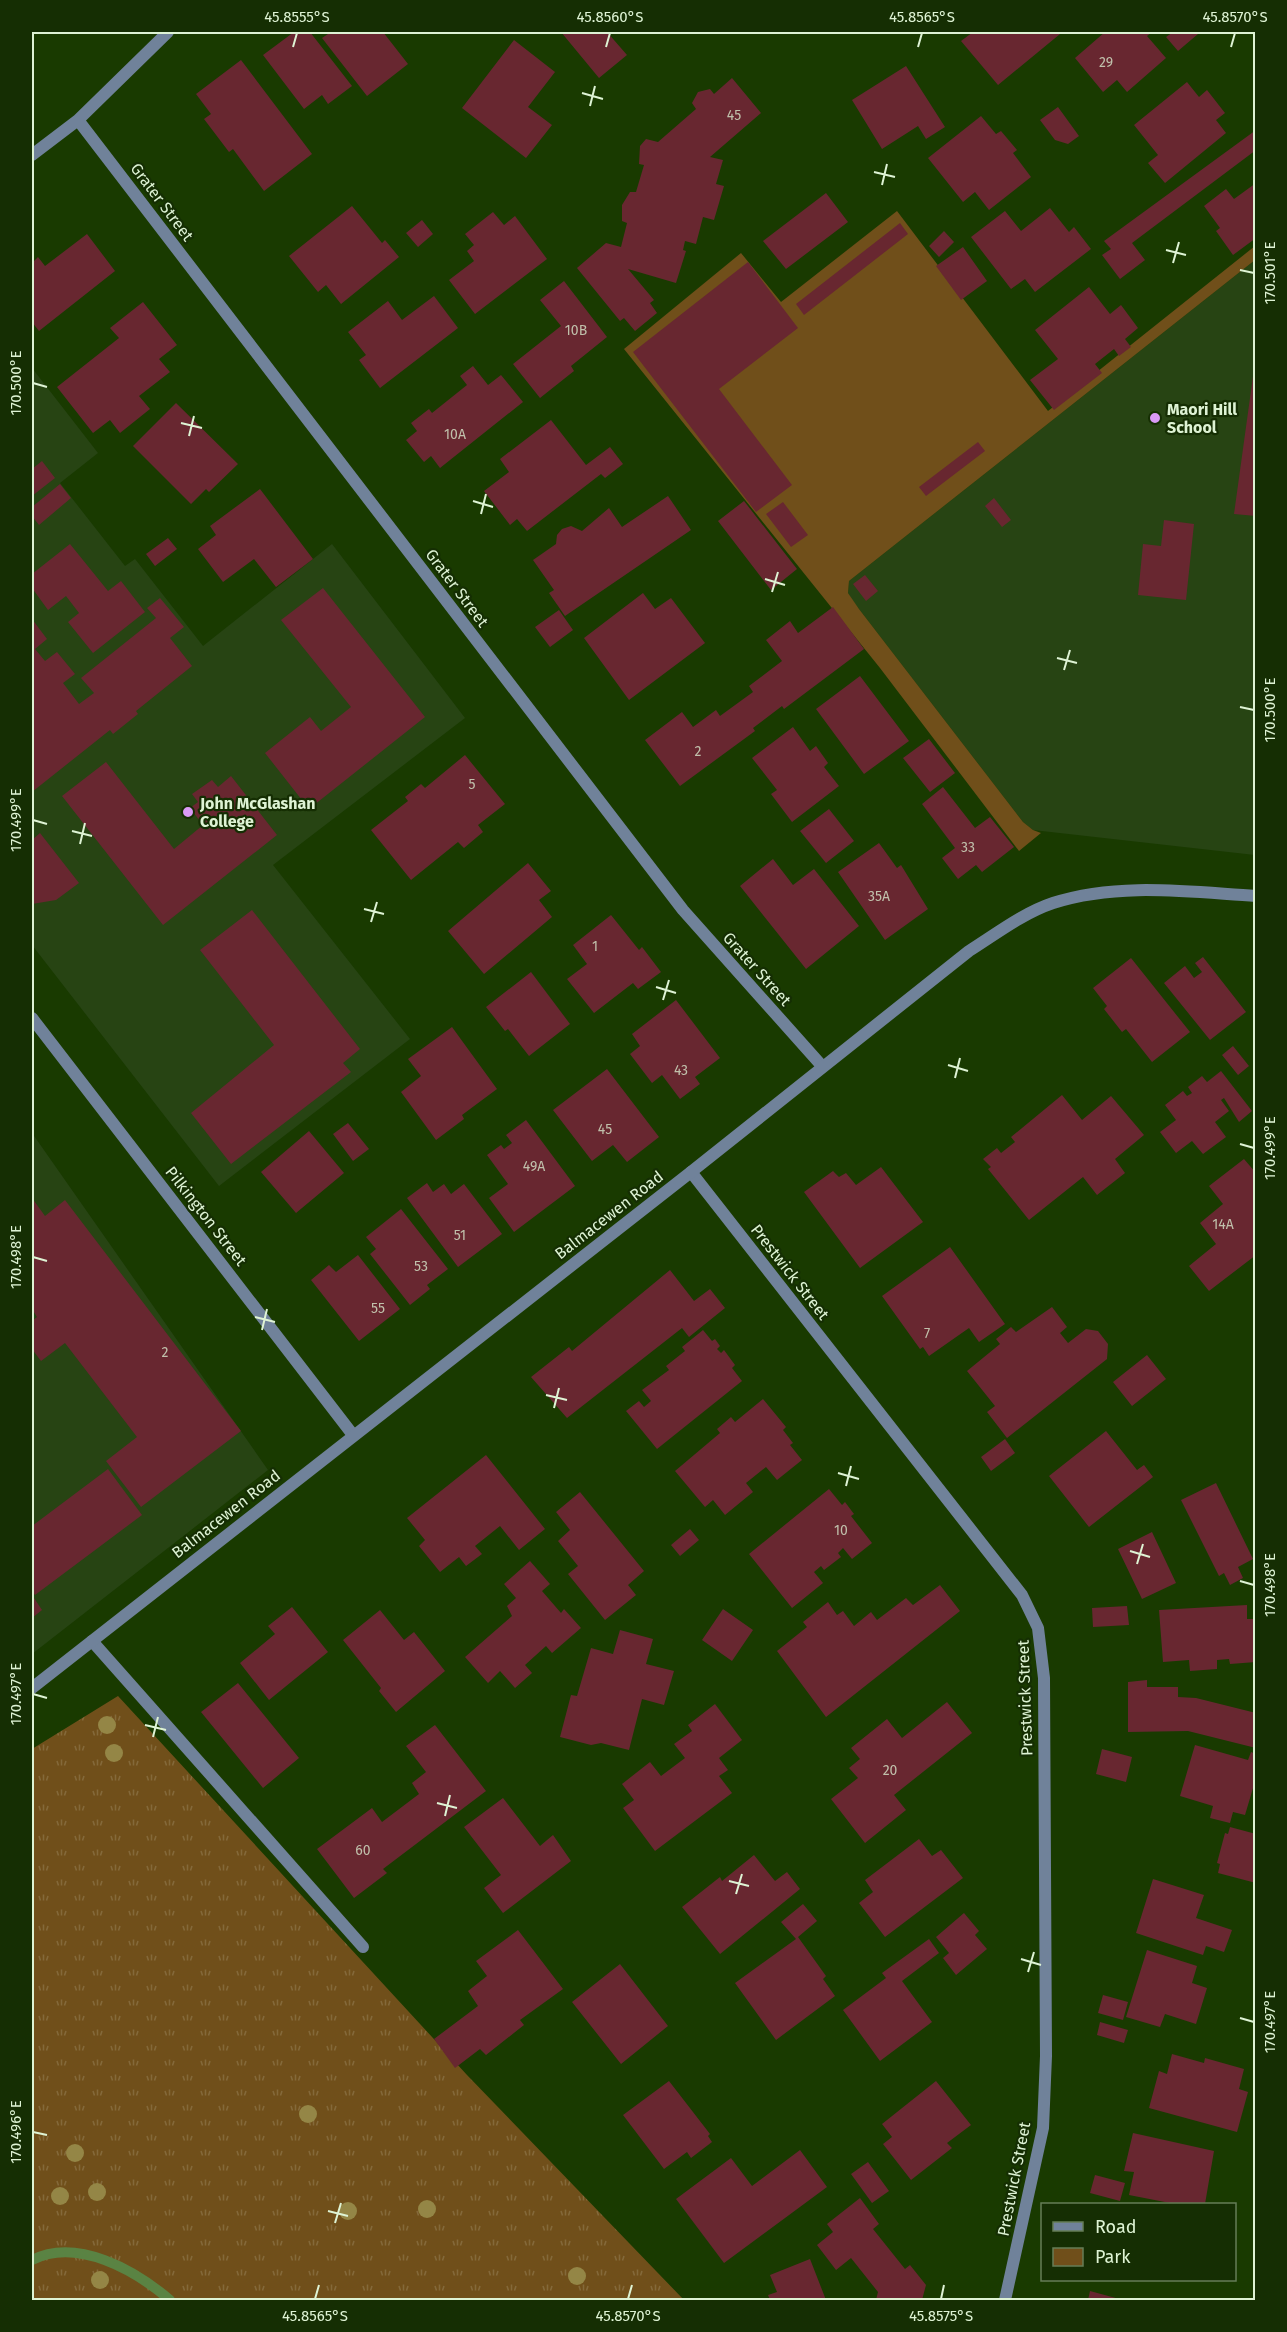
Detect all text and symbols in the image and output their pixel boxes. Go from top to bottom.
text: 45.8555°S [264,8,330,26]
text: 45.8560°S [576,8,644,26]
text: 45.8565°S [889,8,955,26]
text: 45.8570°S [1202,8,1268,26]
house number: 29 [1099,54,1113,71]
house number: 45 [727,107,741,124]
street label: Grater Street [127,159,198,245]
text: 170.501°E [1261,242,1279,304]
house number: 10B [565,322,587,339]
text: 170.500°E [7,350,25,416]
place label: Maori Hill School [1167,400,1237,437]
marker: Maori Hill School [1148,411,1162,425]
house number: 10A [444,426,466,443]
street label: Grater Street [422,545,493,631]
text: 170.500°E [1261,677,1279,743]
house number: 2 [695,743,702,760]
house number: 5 [468,776,476,793]
text: 170.499°E [7,788,25,852]
place label: John McGlashan College [199,794,315,831]
marker: John McGlashan College [181,805,195,819]
house number: 33 [961,839,975,856]
house number: 35A [868,888,890,905]
street label: Grater Street [719,928,795,1010]
house number: 1 [592,938,598,955]
house number: 43 [674,1062,688,1079]
text: 170.499°E [1261,1116,1279,1180]
house number: 45 [598,1121,612,1138]
house number: 49A [523,1158,545,1175]
street label: Pilkington Street [161,1163,251,1270]
street label: Balmacewen Road [551,1167,667,1263]
house number: 14A [1212,1216,1234,1233]
street label: Prestwick Street [747,1220,833,1324]
text: 170.498°E [7,1225,25,1289]
house number: 51 [454,1227,466,1244]
house number: 53 [414,1258,428,1275]
house number: 55 [371,1300,385,1317]
house number: 7 [924,1325,930,1342]
house number: 2 [162,1344,169,1361]
street label: Balmacewen Road [168,1466,284,1562]
house number: 10 [834,1522,848,1539]
text: 170.498°E [1261,1553,1279,1617]
street label: Prestwick Street [1013,1639,1037,1756]
text: 170.497°E [7,1663,25,1725]
house number: 20 [883,1762,898,1779]
house number: 60 [355,1842,371,1859]
text: 170.497°E [1261,1991,1279,2053]
text: 170.496°E [7,2100,25,2164]
street label: Prestwick Street [994,2120,1034,2238]
legend [1041,2203,1236,2281]
text: Road [1095,2216,1137,2238]
text: Park [1095,2246,1131,2268]
text: 45.8565°S [282,2307,348,2325]
text: 45.8570°S [595,2307,661,2325]
text: 45.8575°S [909,2307,973,2325]

